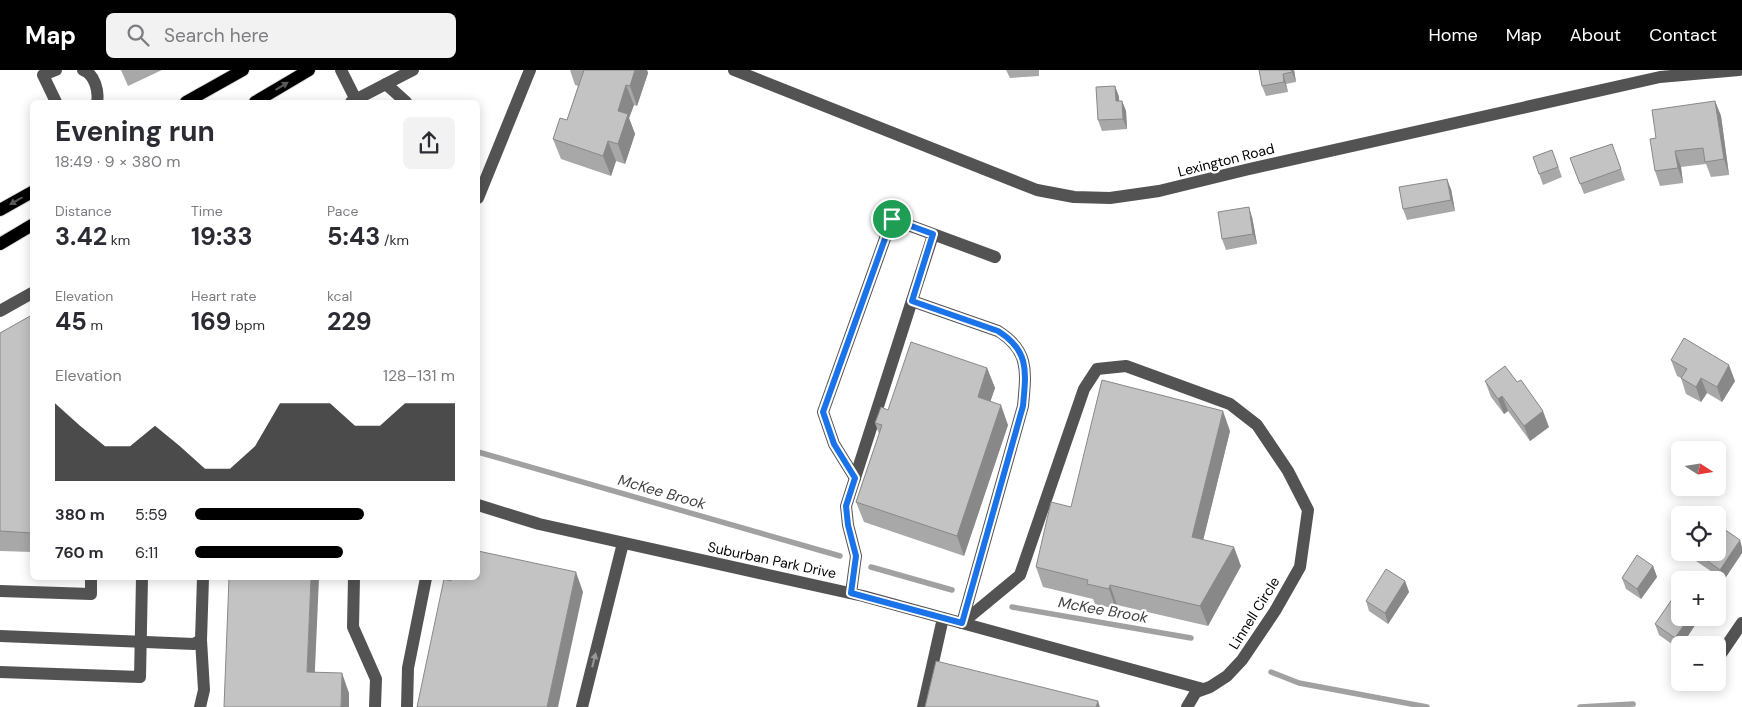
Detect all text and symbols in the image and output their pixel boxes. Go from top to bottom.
search box [106,13,456,58]
text: Map [25,20,76,51]
icon: search [124,21,152,49]
text: Search here [164,23,269,48]
text: Home [1428,23,1478,47]
text: Map [1506,23,1542,47]
text: About [1570,23,1621,47]
text: Contact [1649,23,1717,47]
one-way arrow [275,82,288,91]
text: Evening run [55,113,215,150]
button: share [403,117,455,169]
street label: Lexington Road [1176,139,1276,181]
text: 18:49 · 9 × 380 m [55,151,180,172]
one-way arrow [10,197,23,206]
pin [871,198,913,240]
text: Distance [55,202,112,220]
text: Time [191,202,223,220]
text: Pace [327,202,358,220]
icon: arrive [878,205,906,233]
text: 3.42 [55,220,107,253]
text: 19:33 [191,220,252,253]
text: 5:43 [327,220,380,253]
text: km [107,231,130,249]
text: /km [380,231,409,249]
text: Elevation [55,287,113,305]
text: Heart rate [191,287,256,305]
text: kcal [327,287,352,305]
text: 45 [55,305,87,338]
text: 169 [191,305,231,338]
text: 229 [327,305,372,338]
text: m [87,316,103,334]
text: bpm [231,316,265,334]
text: Elevation [55,365,122,386]
text: 128–131 m [383,365,455,386]
north arrow [1671,441,1726,496]
map controls [1671,441,1726,691]
water label: McKee Brook [616,470,709,514]
text: 380 m [55,504,105,525]
text: 5:59 [135,504,167,525]
button: locate [1671,506,1726,561]
street label: Suburban Park Drive [706,538,838,582]
text: 760 m [55,542,104,563]
text: 6:11 [135,542,158,563]
button: + [1671,571,1726,626]
street label: Linnell Circle [1225,573,1283,653]
water label: McKee Brook [1057,592,1150,628]
button: − [1671,636,1726,691]
one-way arrow [590,652,598,667]

